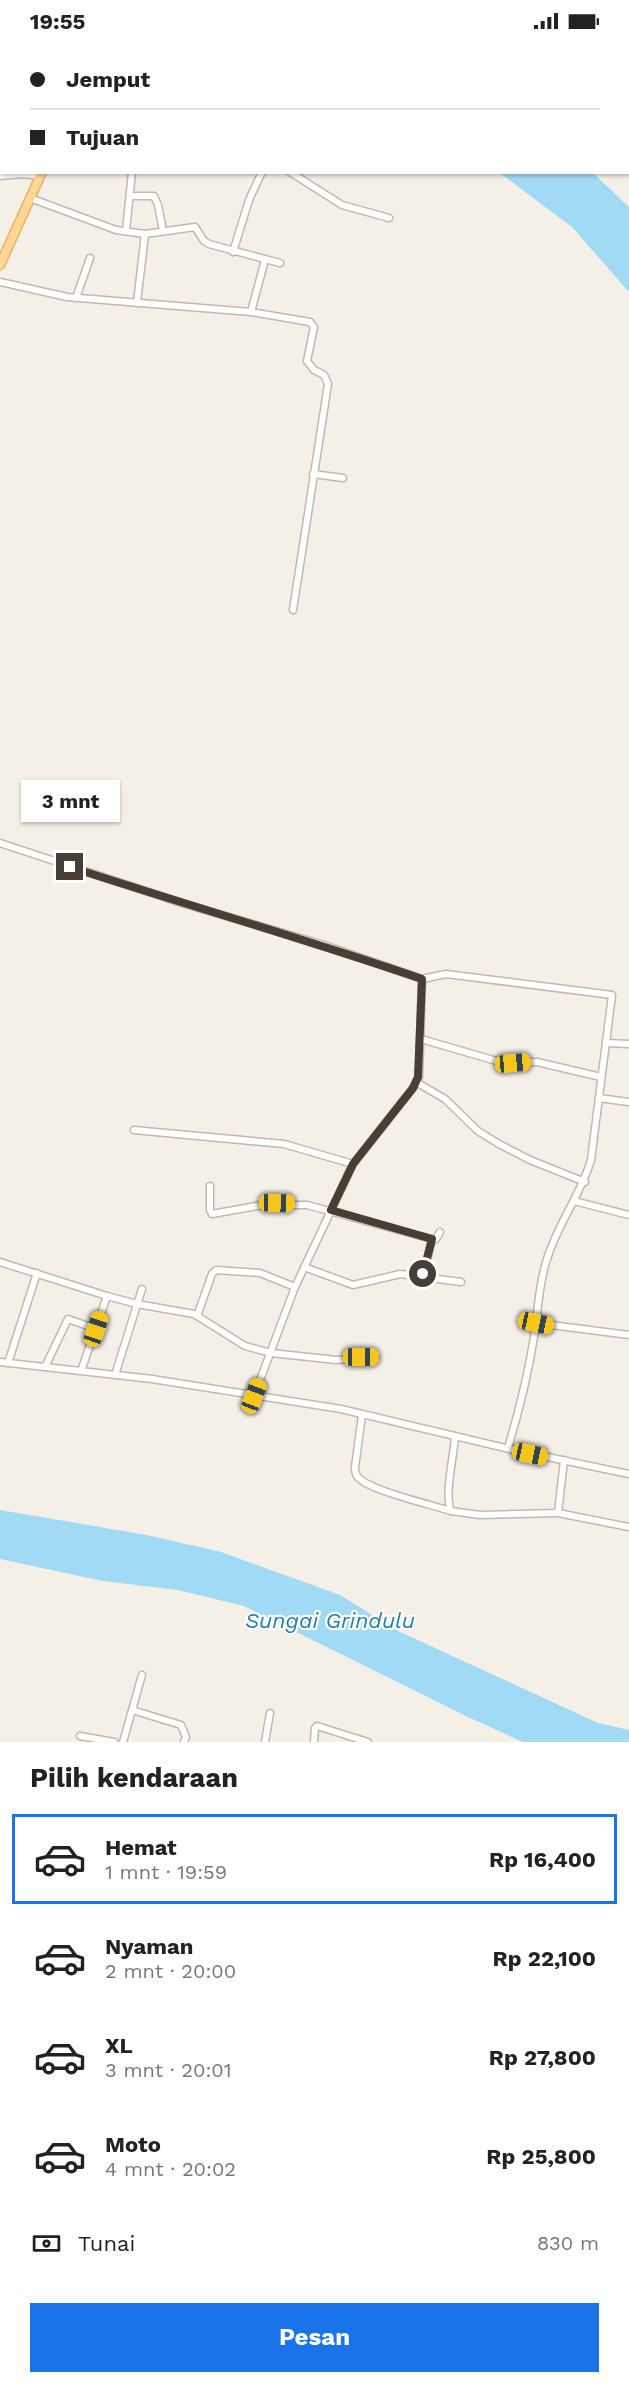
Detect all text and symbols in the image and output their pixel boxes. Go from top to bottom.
text: 19:55 [30,9,85,34]
text: Jemput [66,67,150,92]
text: Tujuan [66,125,139,150]
callout: 3 mnt [20,780,119,822]
text: 3 mnt [42,789,99,813]
route end [56,853,83,880]
car [494,1052,532,1074]
car [259,1194,295,1212]
route start [409,1260,436,1287]
car [82,1309,110,1349]
car [517,1310,555,1336]
car [343,1348,379,1366]
car [239,1376,269,1416]
car [511,1441,549,1467]
water label: Sungai Grindulu [245,1608,415,1633]
text: Pilih kendaraan [30,1762,238,1794]
icon: car [33,1832,87,1886]
text: Hemat [105,1835,177,1860]
text: Rp 16,400 [489,1847,596,1872]
text: 1 mnt · 19:59 [105,1860,227,1884]
icon: car [33,1931,87,1985]
text: Nyaman [105,1934,193,1959]
text: Rp 22,100 [493,1946,596,1971]
text: 2 mnt · 20:00 [105,1959,236,1983]
icon: car [33,2030,87,2084]
text: XL [105,2033,133,2058]
text: Rp 27,800 [489,2045,596,2070]
text: 3 mnt · 20:01 [105,2058,232,2082]
icon: car [33,2129,87,2183]
text: Moto [105,2132,161,2157]
text: Rp 25,800 [486,2144,596,2169]
text: 4 mnt · 20:02 [105,2157,236,2181]
icon: cash [30,2227,63,2260]
text: Tunai [78,2231,135,2256]
text: 830 m [537,2231,599,2255]
button: Pesan [30,2303,599,2372]

